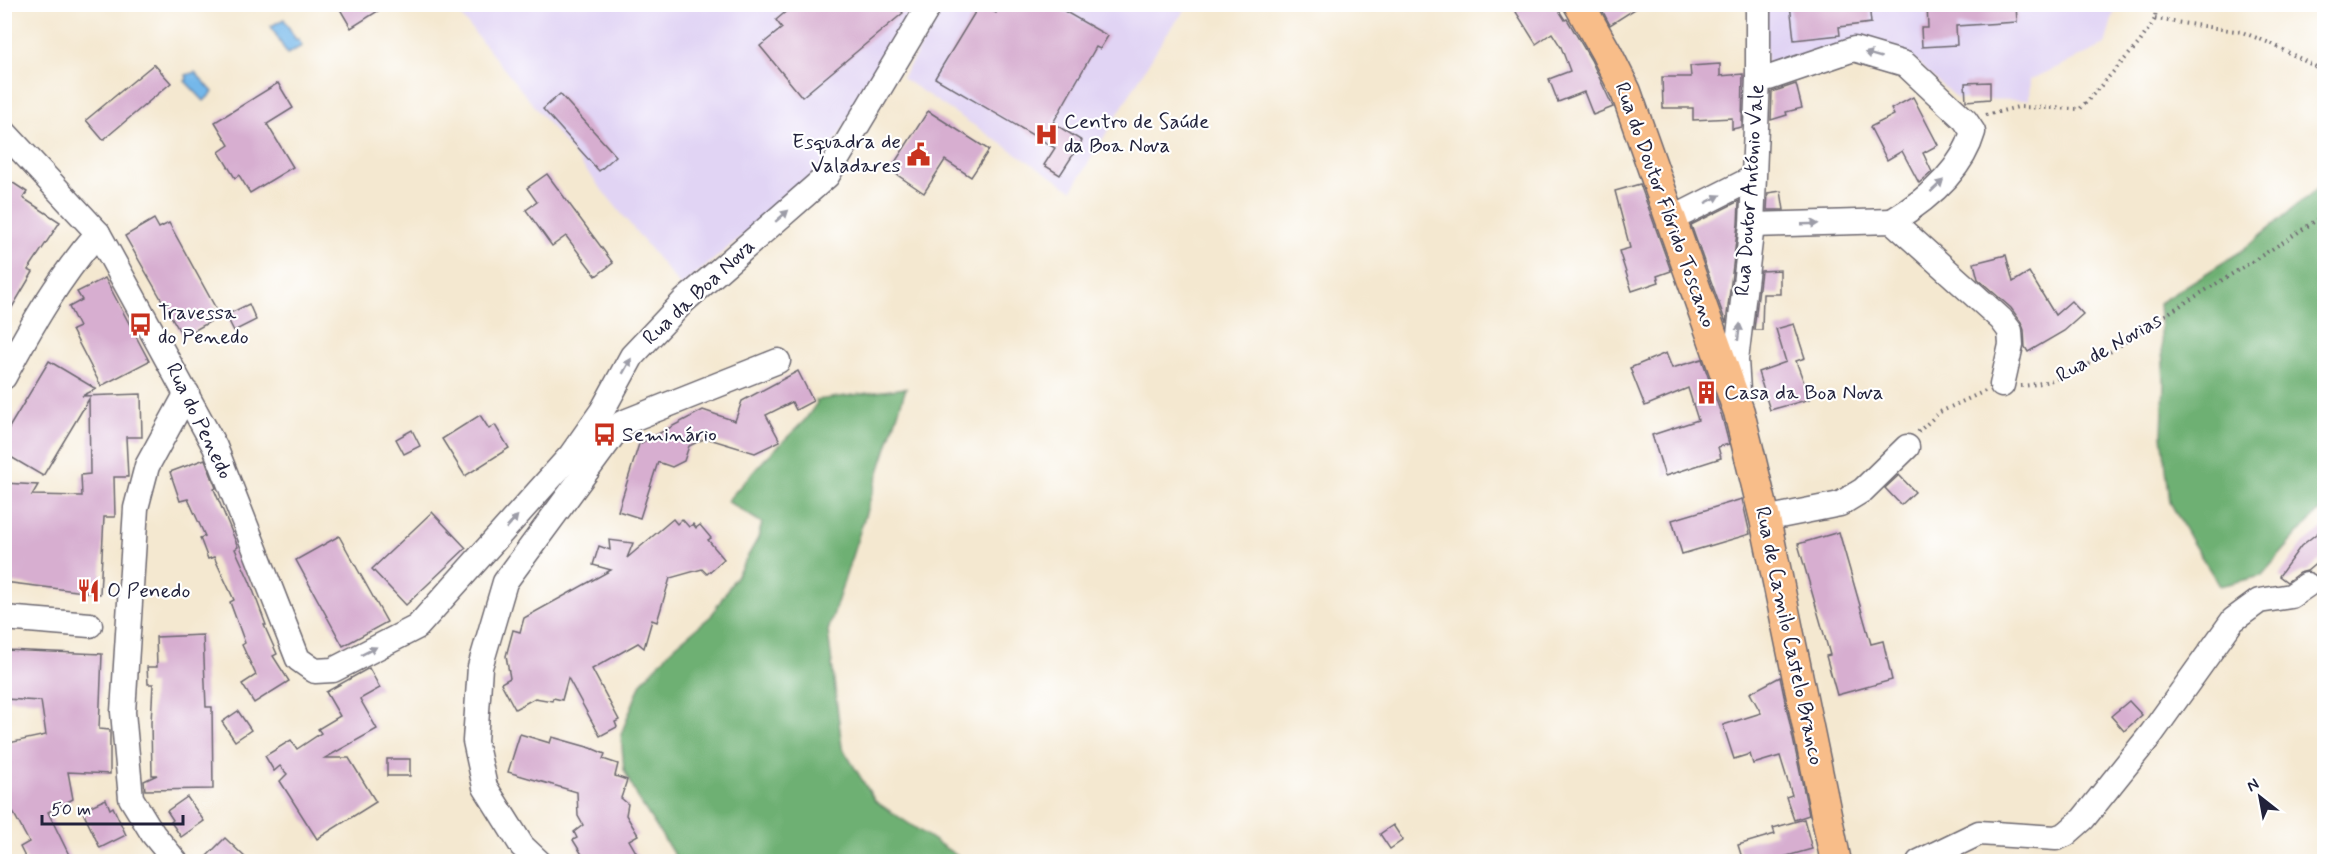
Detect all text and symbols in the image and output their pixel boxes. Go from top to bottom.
one-way arrow [1864,50,1882,59]
street label: Rua do Doutor Flórido Toscano [1608,78,1722,332]
street label: Rua Doutor António Vale [1729,83,1771,297]
place label: Centro de Saúde da Boa Nova [1064,108,1209,160]
hospital icon: Centro de Saúde da Boa Nova [1033,121,1059,147]
place label: Esquadra de Valadares [792,128,901,180]
public building icon: Esquadra de Valadares [906,141,932,167]
one-way arrow [1930,179,1944,193]
one-way arrow [1704,194,1721,203]
one-way arrow [774,209,789,223]
one-way arrow [1801,219,1820,228]
street label: Rua da Boa Nova [637,233,761,351]
place label: Travessa do Penedo [158,299,249,351]
street label: Rua de Novias [2051,306,2167,390]
bus stop icon: Travessa do Penedo [127,312,153,338]
one-way arrow [1734,323,1744,342]
one-way arrow [622,357,632,374]
street label: Rua do Penedo [159,358,239,484]
place label: Casa da Boa Nova [1724,379,1884,407]
building icon: Casa da Boa Nova [1693,380,1719,406]
place label: Seminário [622,421,717,449]
bus stop icon: Seminário [591,422,617,448]
street label: Rua de Camilo Castelo Branco [1748,504,1830,768]
one-way arrow [505,515,518,530]
place label: O Penedo [107,577,191,605]
restaurant icon: O Penedo [76,578,102,604]
one-way arrow [361,647,378,656]
north arrow [2230,767,2290,827]
text: N [2243,774,2263,797]
scale bar [42,788,183,826]
text: 50 m [51,798,91,822]

